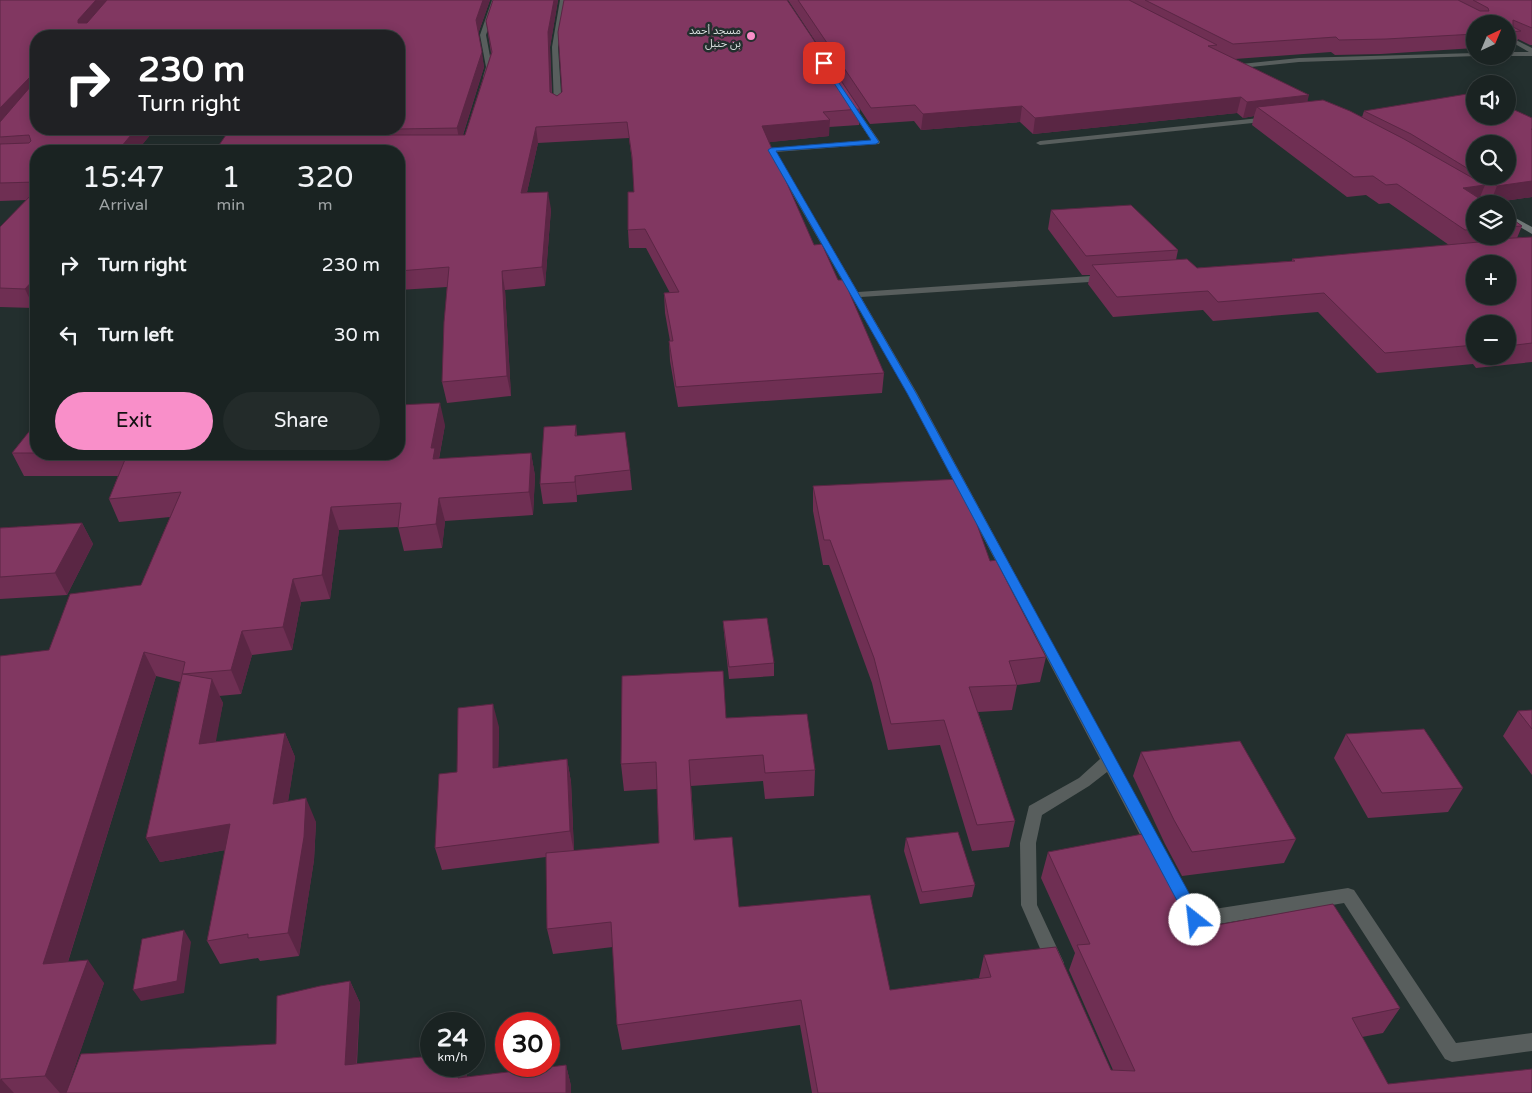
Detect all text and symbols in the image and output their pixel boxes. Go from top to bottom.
north arrow [1466,15,1516,65]
map controls [1466,15,1516,365]
place label: مسجد أحمد بن حنبل [689,24,741,50]
marker: مسجد أحمد بن حنبل [745,30,757,42]
pin [803,42,845,84]
text: 230 m [138,49,245,91]
icon: arrive [810,49,838,77]
icon: right [55,50,120,115]
button: sound [1466,75,1516,125]
text: Turn right [138,91,240,117]
button: search [1466,135,1516,185]
text: 15:47 [82,159,165,196]
text: 1 [221,159,240,196]
text: 320 [297,159,353,196]
text: Arrival [99,195,148,215]
text: min [217,195,245,215]
text: m [318,195,332,215]
button: layers [1466,195,1516,245]
icon: right [55,251,83,279]
text: Turn right [98,254,186,276]
text: 230 m [322,254,380,276]
button: + [1466,255,1516,305]
button: − [1466,315,1516,365]
icon: left [55,321,83,349]
text: Turn left [98,324,174,346]
text: 30 m [334,324,380,346]
button: Exit [55,392,213,450]
button: Share [223,392,380,450]
position arrow [1168,893,1220,945]
speed limit sign: 30 [495,1012,560,1077]
text: 24 [437,1023,468,1053]
text: km/h [437,1050,468,1064]

